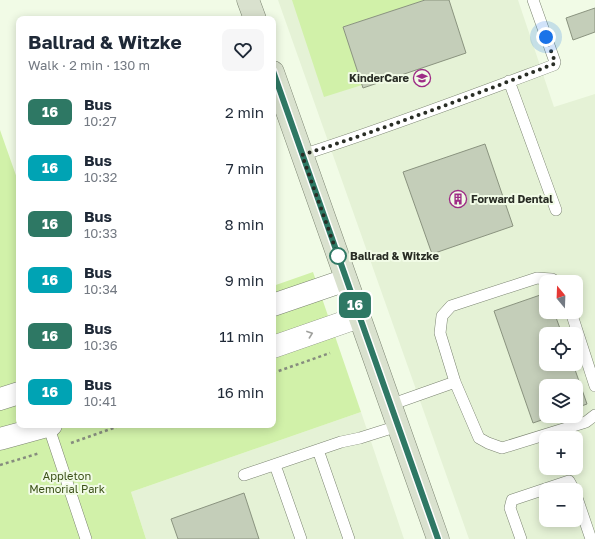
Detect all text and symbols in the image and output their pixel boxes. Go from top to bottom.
your location [536,27,556,47]
button: heart [222,29,264,71]
text: Ballrad & Witzke [28,30,182,53]
text: Walk · 2 min · 130 m [28,57,150,73]
school or university icon: KinderCare [412,68,432,88]
place label: KinderCare [349,71,410,84]
text: Bus [84,95,112,113]
text: 16 [42,103,58,120]
text: 2 min [225,103,264,121]
text: 10:27 [84,113,117,129]
text: Bus [84,151,112,169]
text: 16 [42,159,58,176]
text: 7 min [226,159,264,177]
text: 10:32 [84,169,117,185]
building icon: Forward Dental [448,189,468,209]
place label: Forward Dental [471,192,553,205]
text: Bus [84,207,112,225]
text: 16 [42,215,58,232]
text: 8 min [225,215,264,233]
text: 10:33 [84,225,117,241]
marker: Ballrad & Witzke [329,247,347,265]
place label: Ballrad & Witzke [350,249,439,262]
text: Bus [84,263,112,281]
text: 16 [42,271,58,288]
text: 9 min [225,271,264,289]
north arrow [539,275,583,319]
map controls [539,275,583,527]
text: 10:34 [84,281,118,297]
line badge: 16 [337,292,373,318]
text: 16 [347,296,363,313]
text: Bus [84,319,112,337]
text: 16 [42,327,58,344]
text: 11 min [219,327,264,345]
button: locate [539,327,583,371]
one-way arrow [306,331,313,339]
text: 10:36 [84,337,118,353]
text: Bus [84,375,112,393]
button: layers [539,379,583,423]
text: 16 [42,383,58,400]
text: 16 min [217,383,264,401]
text: 10:41 [84,393,117,409]
button: + [539,431,583,475]
park label: Appleton Memorial Park [29,469,105,495]
button: − [539,483,583,527]

